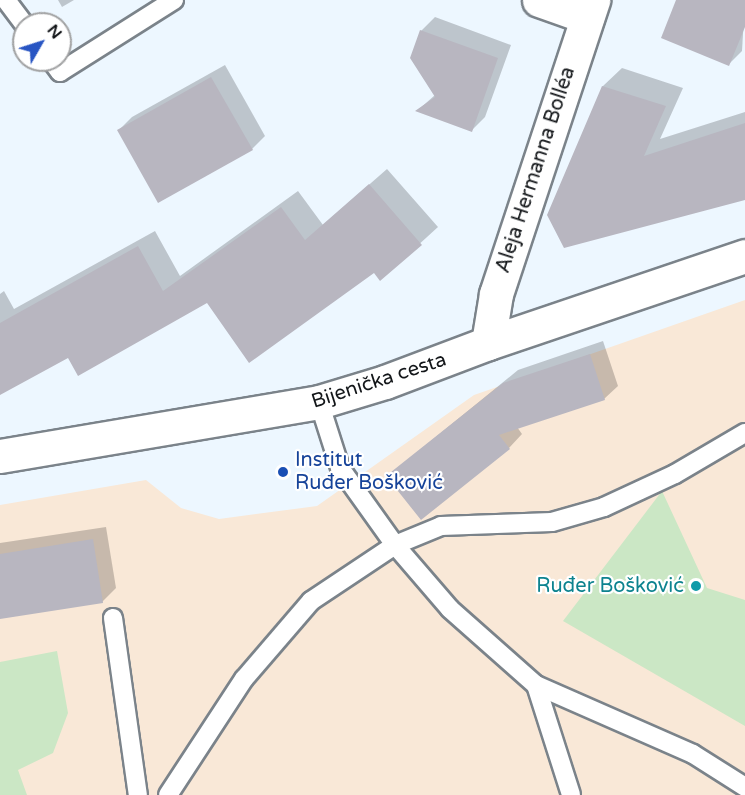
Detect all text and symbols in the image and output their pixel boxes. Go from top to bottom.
north arrow [12,12,72,72]
text: N [43,21,66,43]
street label: Aleja Hermanna Bolléa [491,64,581,276]
street label: Bijenička cesta [309,348,449,414]
place label: Institut Ruđer Bošković [295,448,443,495]
marker: Institut Ruđer Bošković [276,465,290,479]
place label: Ruđer Bošković [536,574,684,598]
marker: Ruđer Bošković [689,579,703,593]

